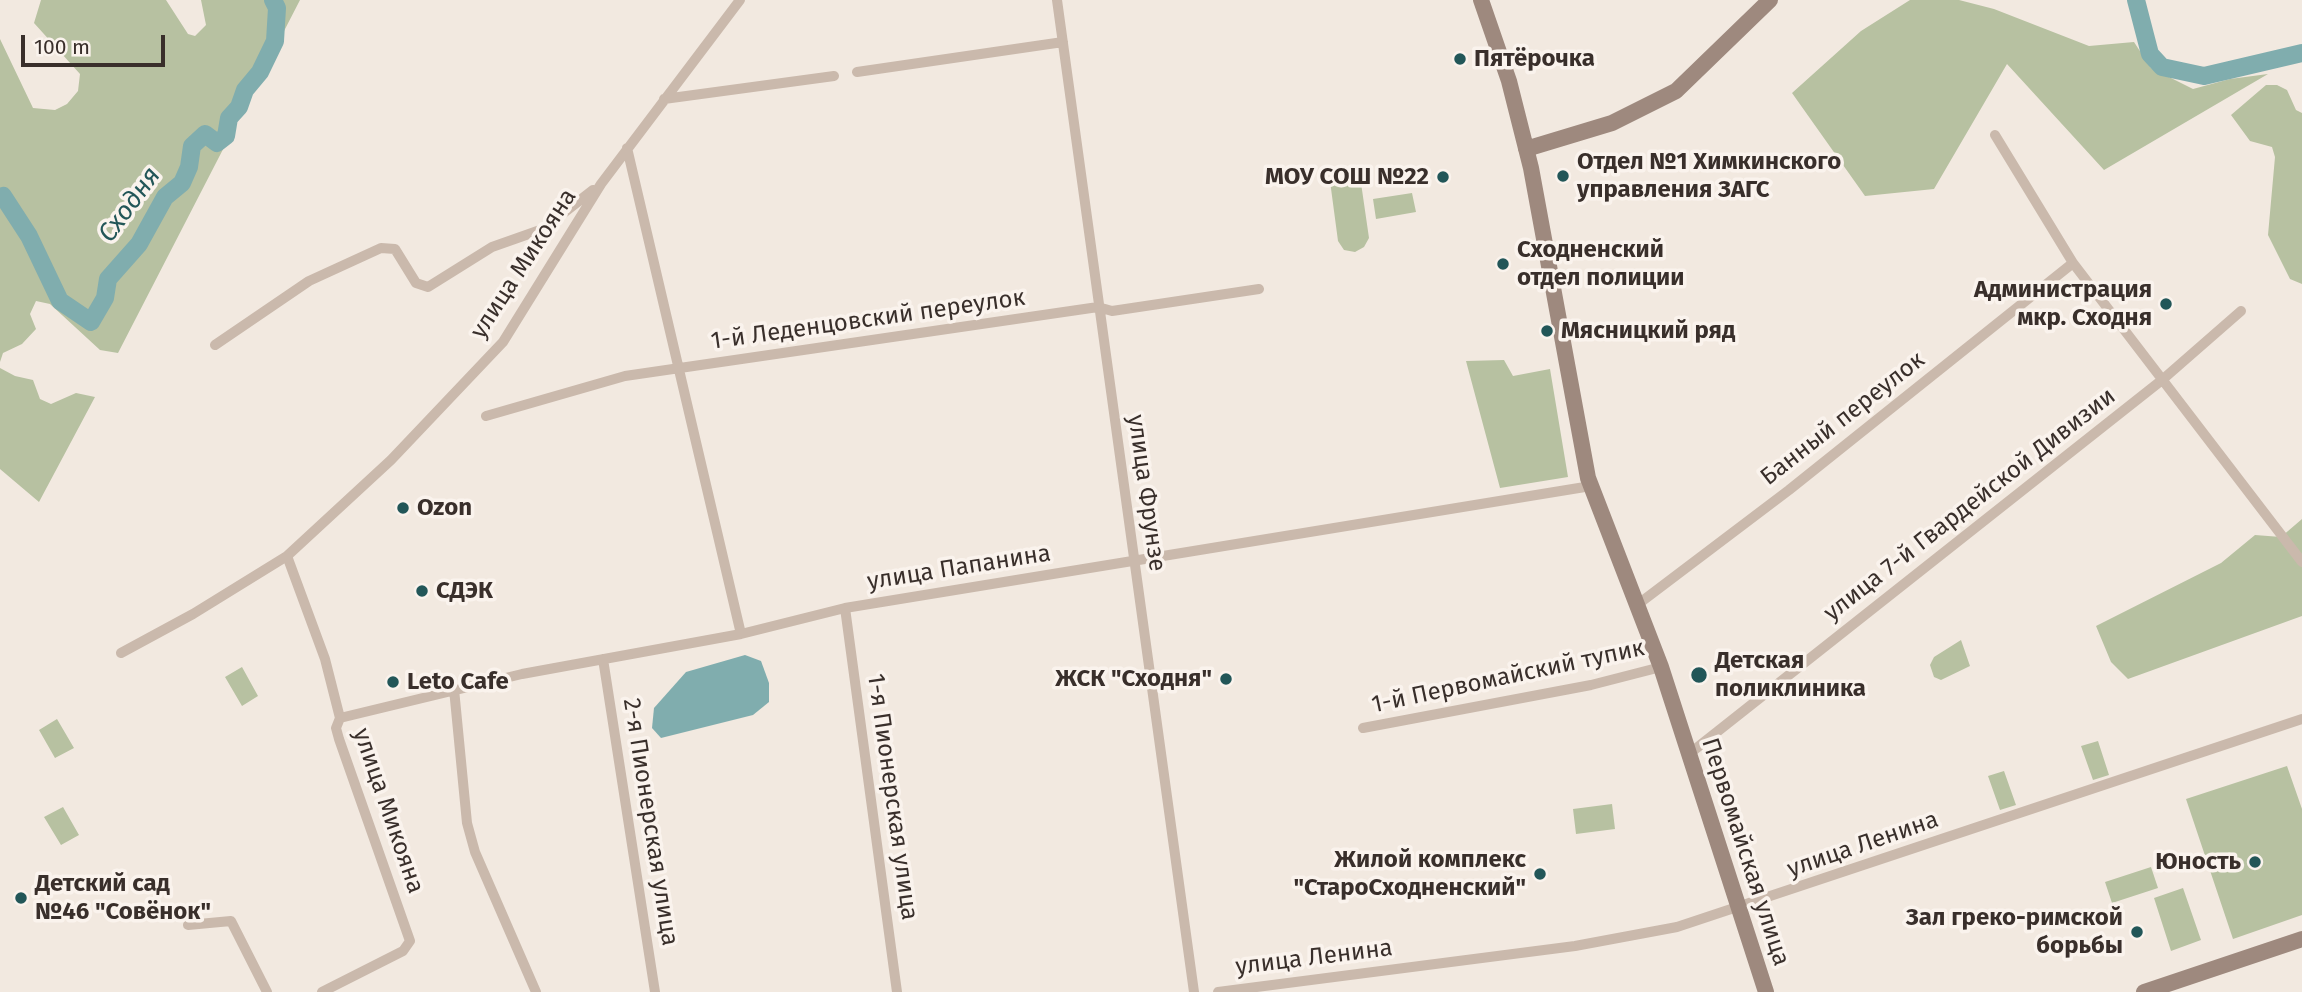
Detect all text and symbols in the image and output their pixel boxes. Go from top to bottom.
scale bar [24,21,168,65]
text: 100 m [34,34,90,60]
place label: Пятёрочка [1474,45,1595,73]
marker: Пятёрочка [1452,51,1468,67]
place label: Отдел №1 Химкинского управления ЗАГС [1577,148,1841,204]
water label: Сходня [92,161,168,249]
place label: МОУ СОШ №22 [1265,163,1429,191]
marker: Отдел №1 Химкинского управления ЗАГС [1555,168,1571,184]
marker: МОУ СОШ №22 [1435,169,1451,185]
street label: улица Микояна [465,184,583,344]
place label: Сходненский отдел полиции [1517,236,1684,292]
marker: Сходненский отдел полиции [1495,256,1511,272]
place label: Администрация мкр. Сходня [1974,276,2152,332]
street label: 1-й Леденцовский переулок [709,284,1027,356]
marker: Администрация мкр. Сходня [2158,296,2174,312]
place label: Мясницкий ряд [1561,317,1735,345]
marker: Мясницкий ряд [1539,323,1555,339]
street label: Банный переулок [1755,346,1931,492]
street label: улица 7-й Гвардейской Дивизии [1818,382,2122,628]
street label: улица Фрунзе [1121,413,1171,573]
place label: Ozon [417,494,472,522]
marker: Ozon [395,500,411,516]
street label: улица Папанина [865,539,1053,597]
place label: СДЭК [436,577,493,605]
marker: СДЭК [414,583,430,599]
street label: 1-й Первомайский тупик [1369,634,1647,720]
place label: Детская поликлиника [1715,647,1866,703]
place label: ЖСК "Сходня" [1055,665,1212,693]
marker: Детская поликлиника [1689,665,1709,685]
place label: Leto Cafe [407,668,509,696]
marker: ЖСК "Сходня" [1218,671,1234,687]
street label: 1-я Пионерская улица [860,672,924,922]
marker: Leto Cafe [385,674,401,690]
street label: 2-я Пионерская улица [616,696,684,948]
street label: улица Микояна [346,725,430,897]
street label: Первомайская улица [1695,735,1795,969]
street label: улица Ленина [1784,806,1942,884]
place label: Жилой комплекс "СтароСходненский" [1293,846,1526,902]
place label: Юность [2155,848,2241,876]
marker: Юность [2247,854,2263,870]
marker: Жилой комплекс "СтароСходненский" [1532,866,1548,882]
place label: Детский сад №46 "Совёнок" [35,870,211,926]
marker: Детский сад №46 "Совёнок" [13,890,29,906]
place label: Зал греко-римской борьбы [1906,904,2123,960]
marker: Зал греко-римской борьбы [2129,924,2145,940]
street label: улица Ленина [1234,934,1394,982]

